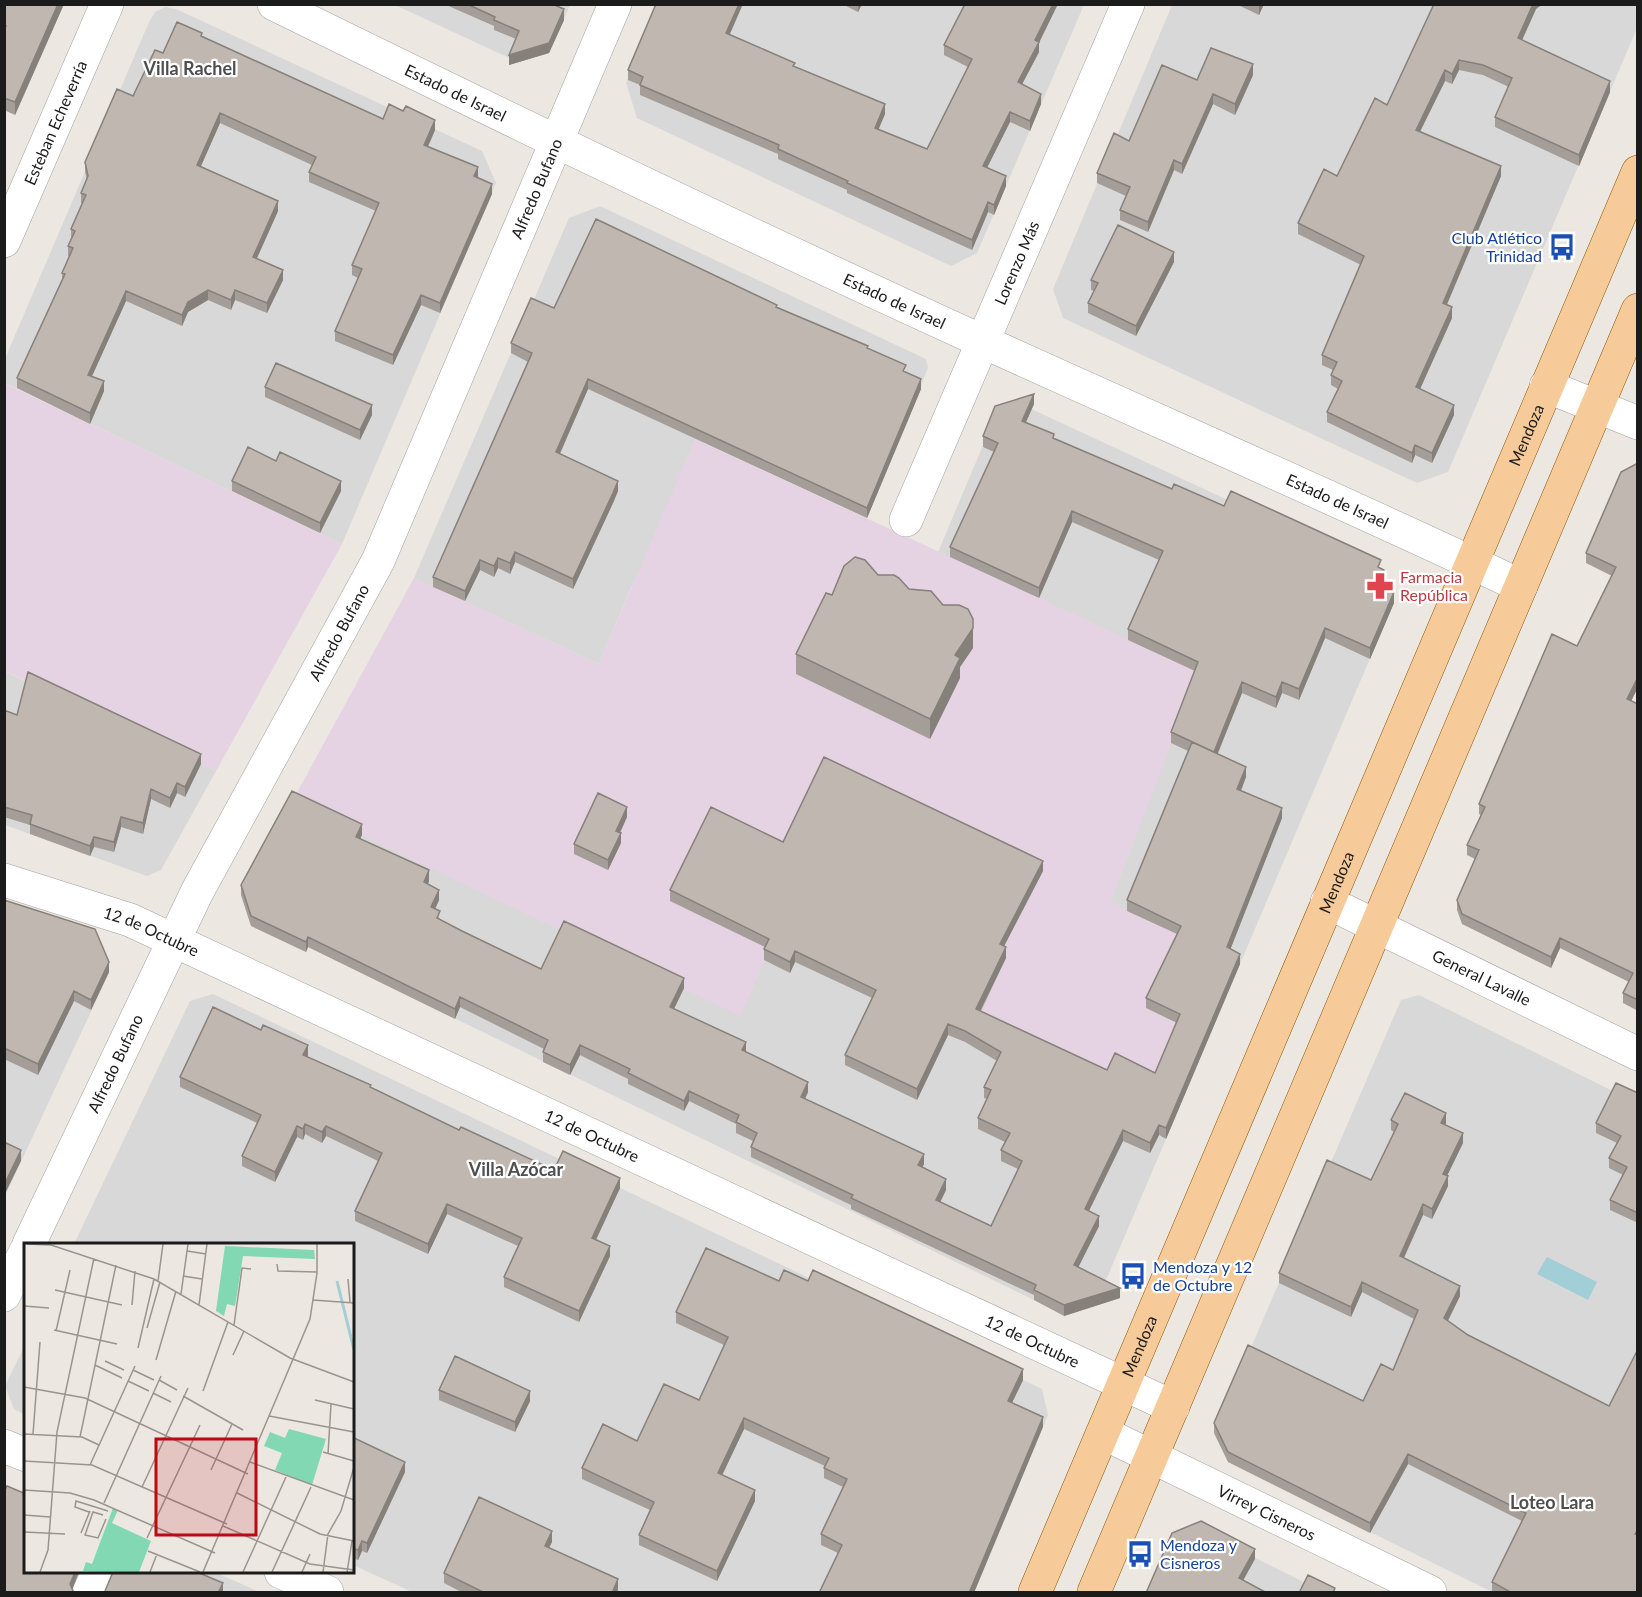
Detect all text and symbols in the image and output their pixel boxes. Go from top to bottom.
street label: Esteban Echeverría [20,57,90,188]
district label: Villa Rachel [142,57,237,79]
street label: Estado de Israel [402,60,510,125]
street label: Alfredo Bufano [506,135,566,241]
street label: Lorenzo Más [990,218,1043,307]
place label: Club Atlético Trinidad [1451,228,1542,265]
bus stop icon: Club Atlético Trinidad [1547,232,1577,262]
street label: Estado de Israel [841,269,949,332]
street label: Mendoza [1504,401,1547,468]
street label: Estado de Israel [1283,469,1392,532]
place label: Farmacia República [1400,567,1468,604]
pharmacy icon: Farmacia República [1365,571,1395,601]
street label: Alfredo Bufano [305,581,373,684]
street label: Mendoza [1314,848,1357,916]
street label: 12 de Octubre [101,902,202,960]
street label: General Lavalle [1429,945,1534,1009]
street label: Alfredo Bufano [83,1011,146,1116]
street label: 12 de Octubre [542,1105,642,1165]
district label: Villa Azócar [468,1158,563,1180]
inset map [24,1243,354,1573]
place label: Mendoza y 12 de Octubre [1153,1257,1252,1294]
bus stop icon: Mendoza y 12 de Octubre [1118,1261,1148,1291]
street label: 12 de Octubre [982,1311,1083,1371]
street label: Mendoza [1117,1312,1160,1380]
street label: Virrey Cisneros [1215,1480,1319,1544]
district label: Loteo Lara [1510,1491,1594,1513]
place label: Mendoza y Cisneros [1160,1535,1238,1572]
bus stop icon: Mendoza y Cisneros [1125,1539,1155,1569]

